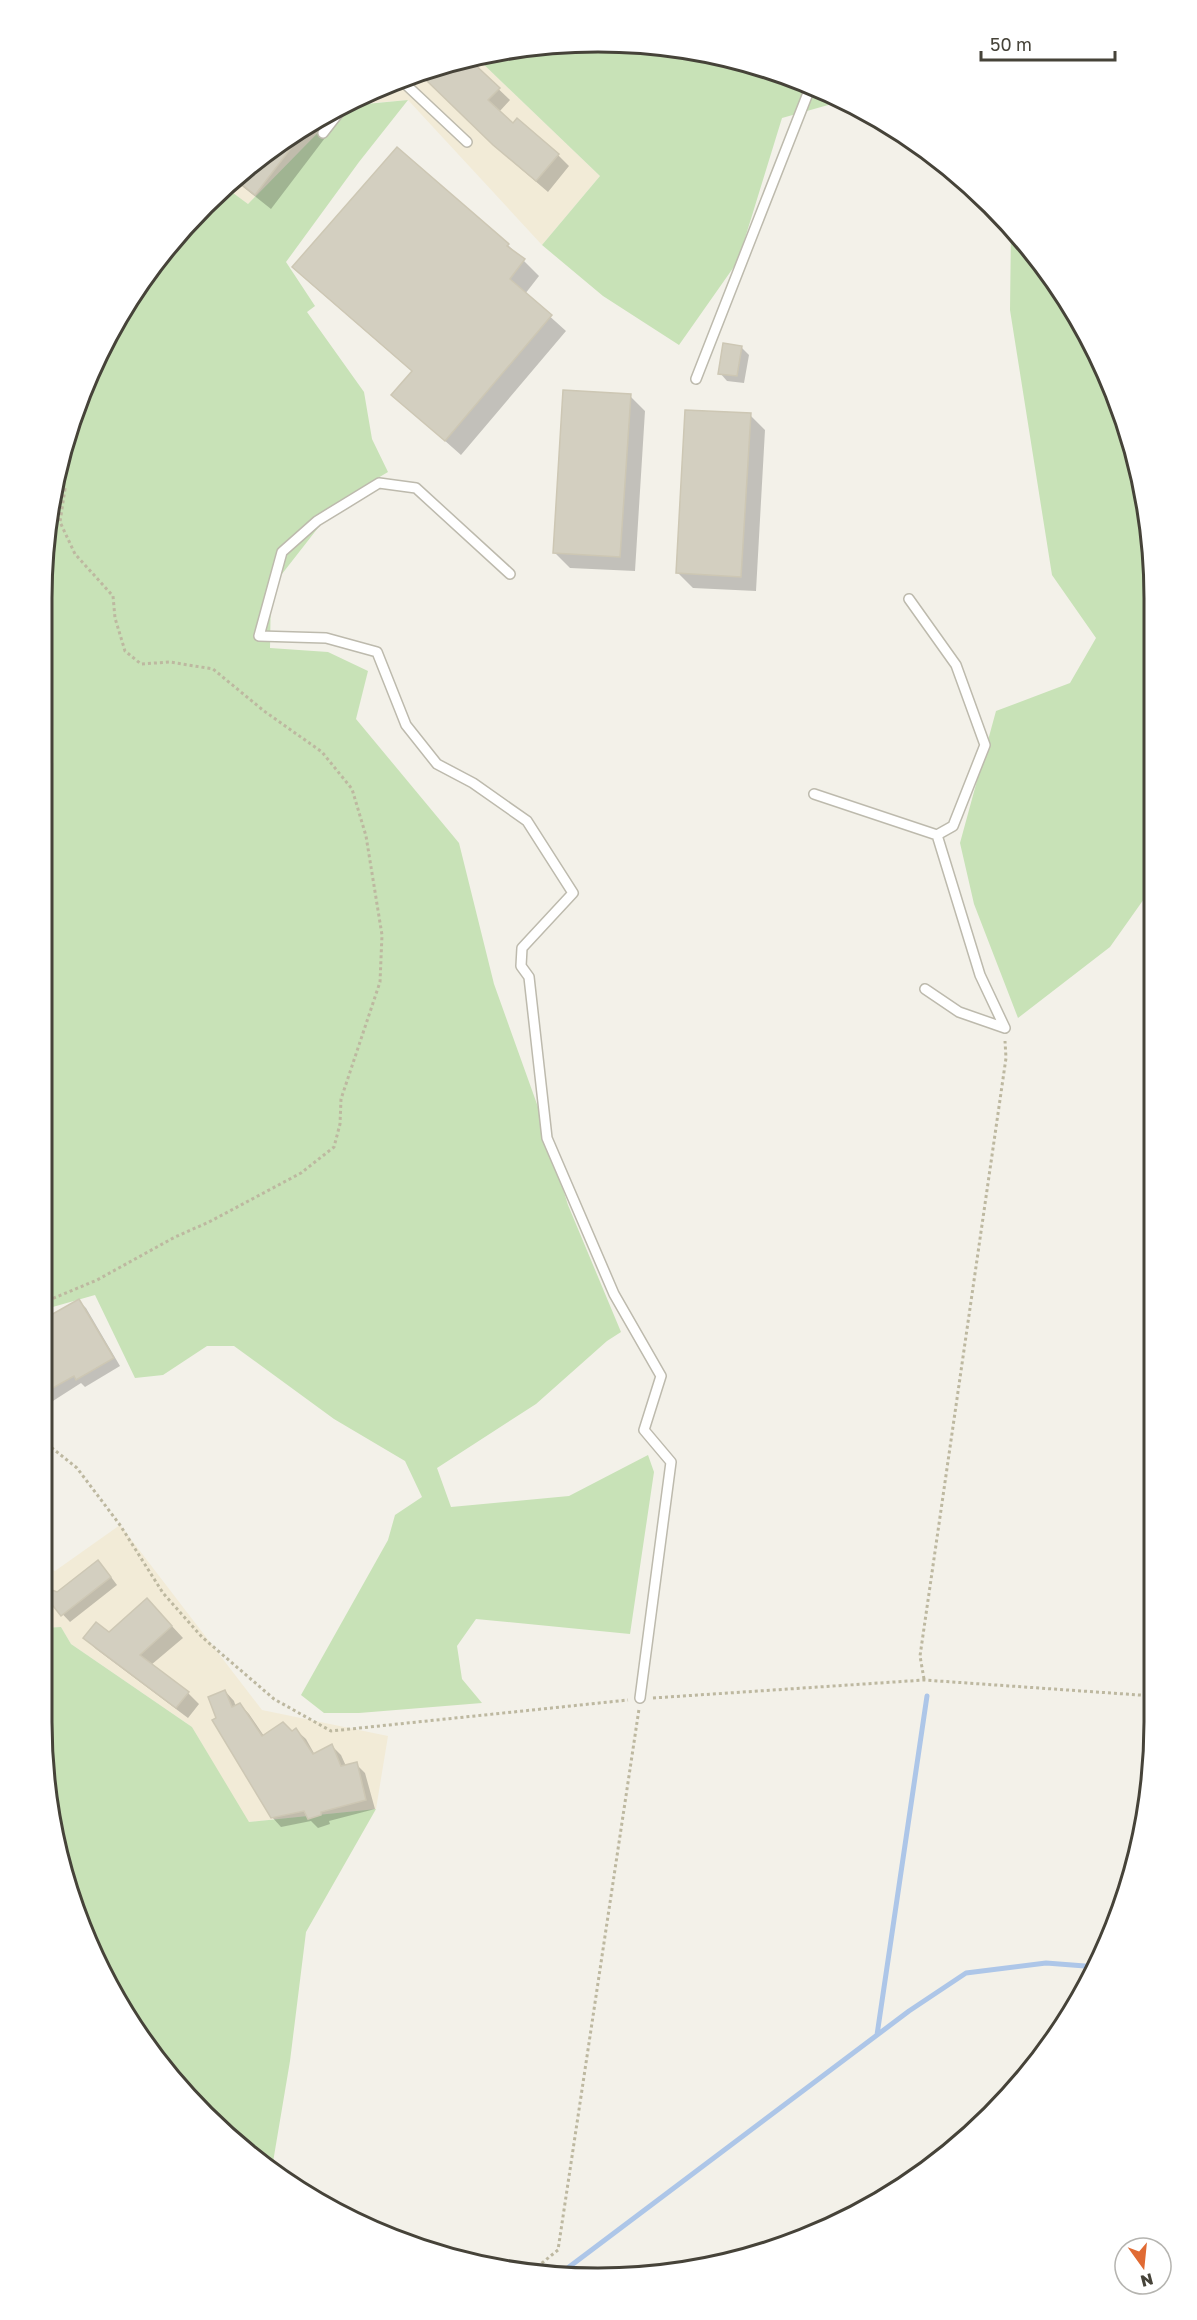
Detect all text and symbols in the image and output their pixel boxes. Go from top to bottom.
scale bar [981,24,1114,62]
text: 50 m [990,33,1032,55]
north arrow [1113,2236,1173,2296]
text: N [1138,2269,1155,2292]

